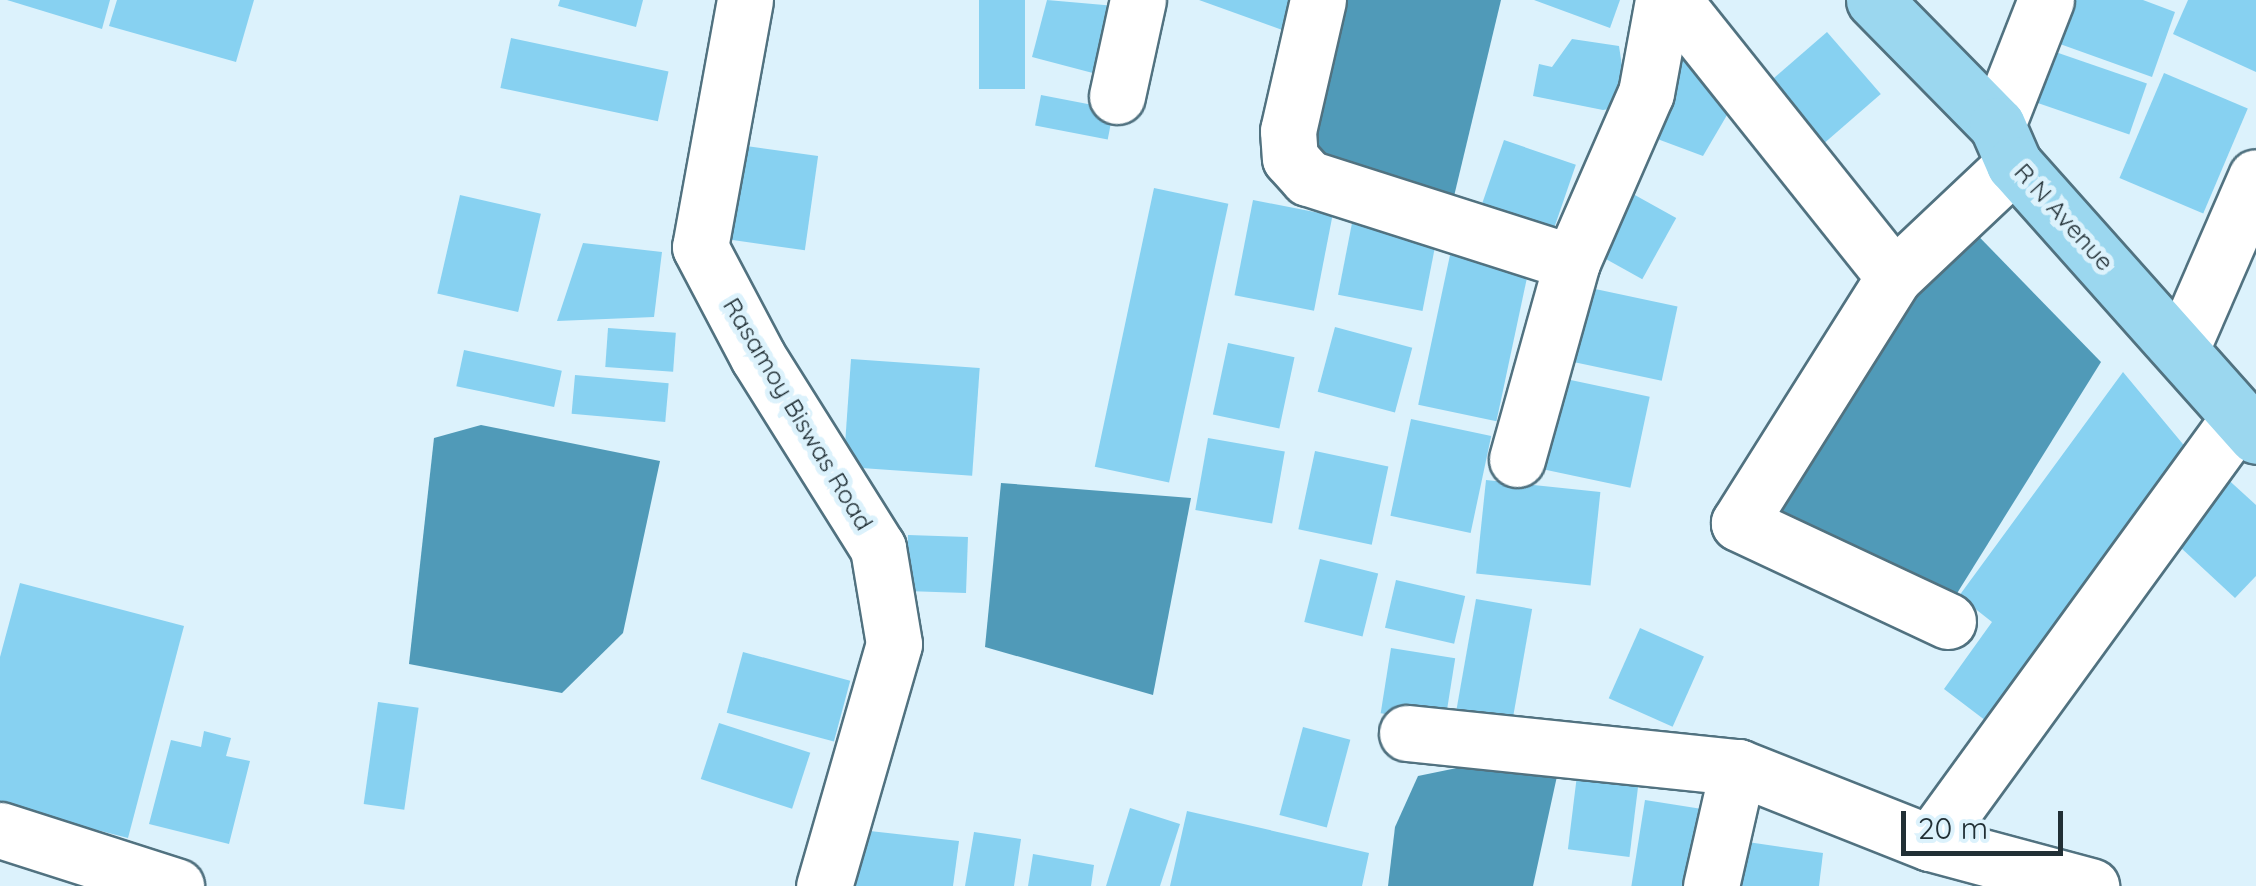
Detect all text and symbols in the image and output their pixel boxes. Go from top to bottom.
street label: R N Avenue [2008,157,2120,277]
street label: Rasamoy Biswas Road [717,292,879,536]
scale bar [1906,791,2068,853]
text: 20 m [1918,809,1988,847]

